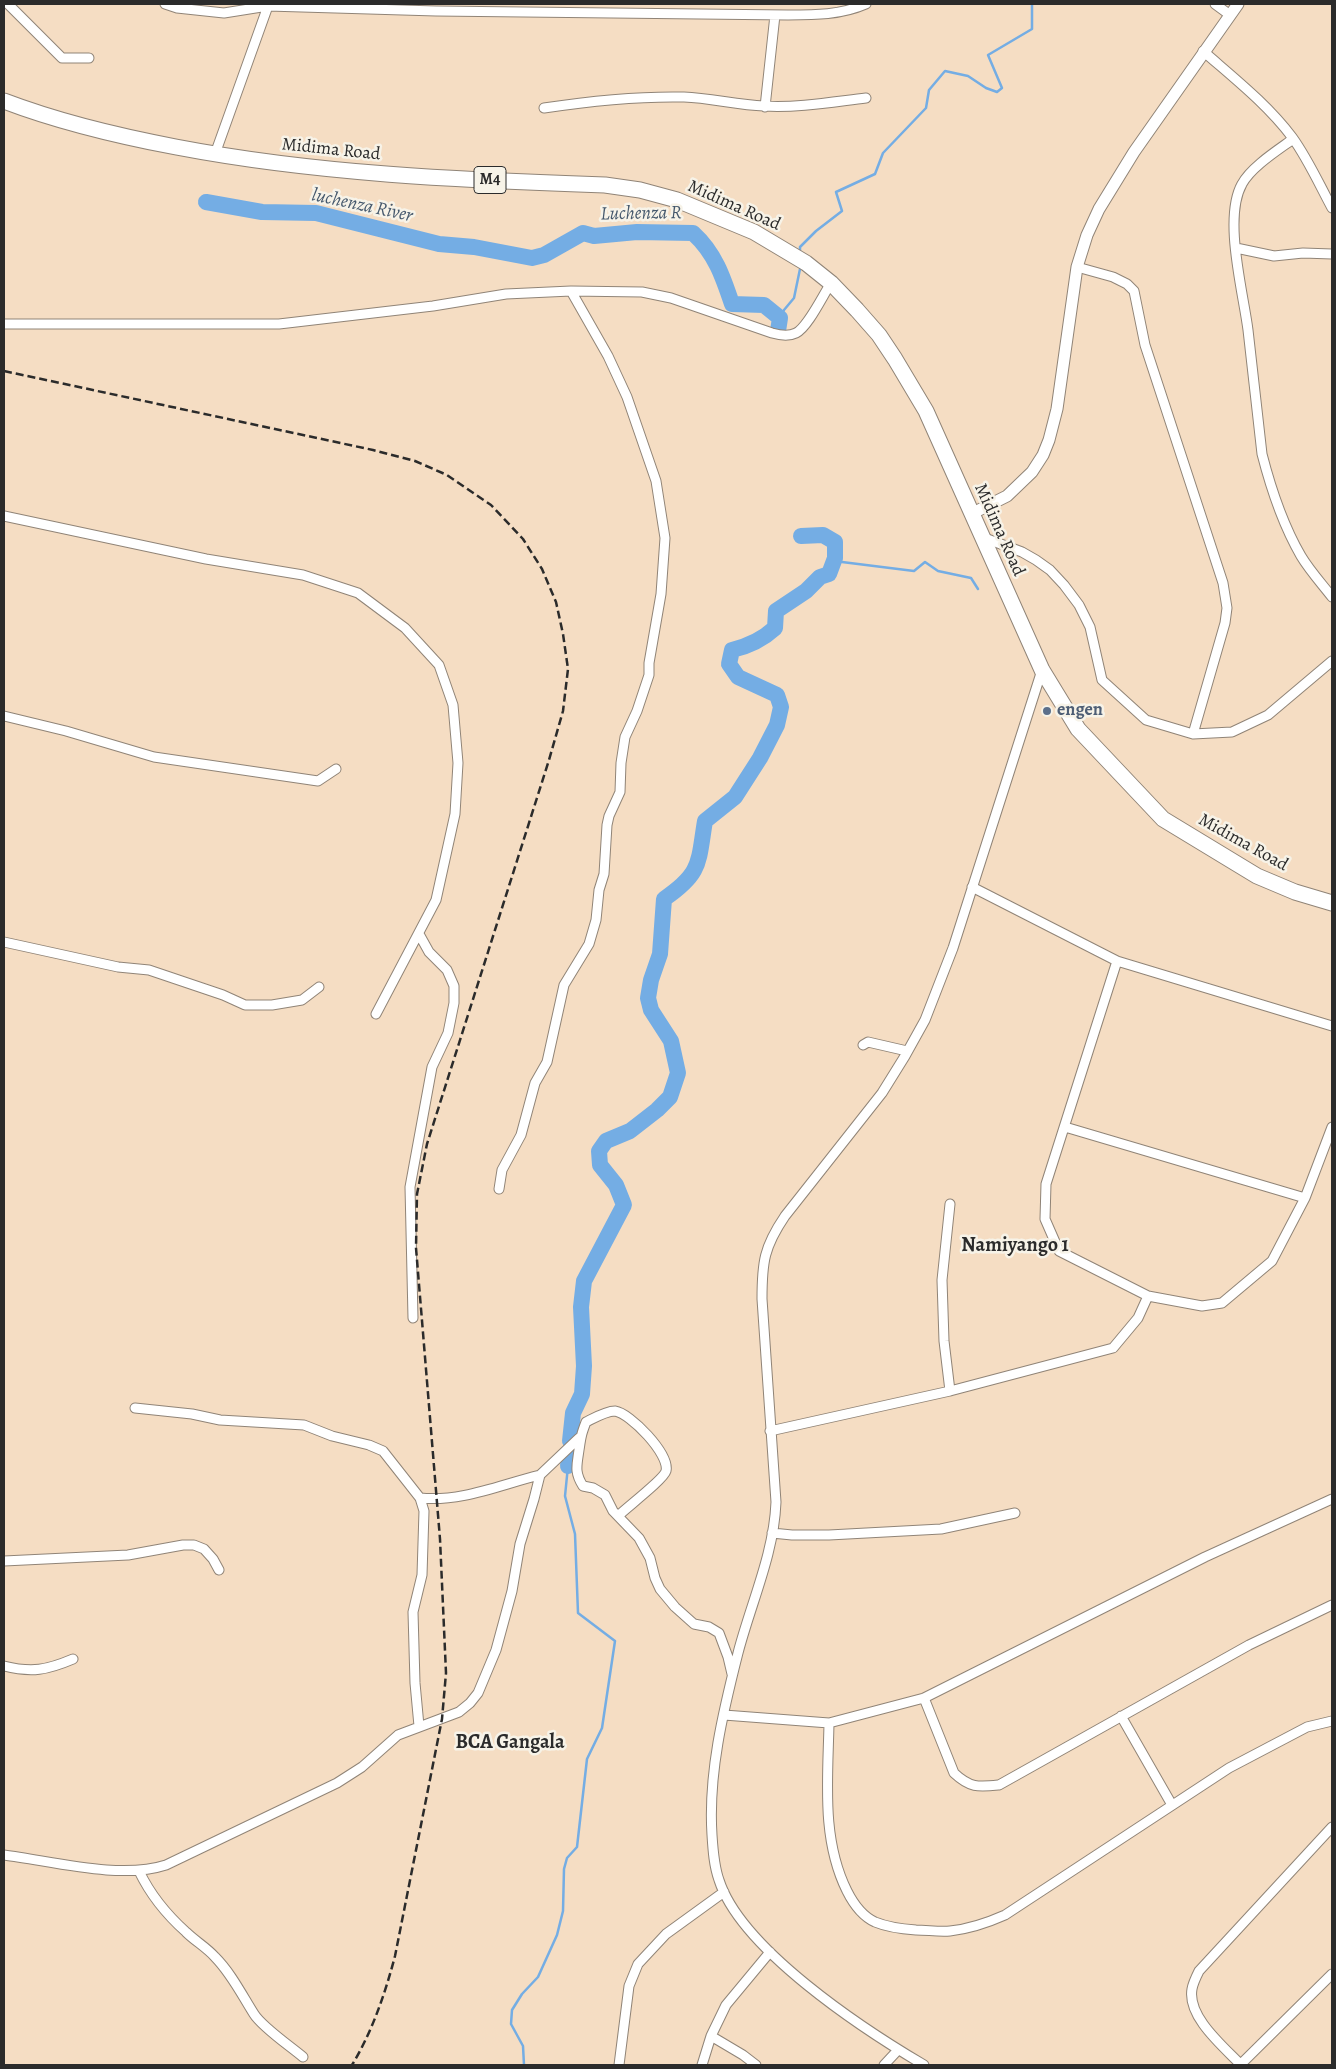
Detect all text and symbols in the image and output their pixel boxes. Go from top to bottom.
street label: Midima Road [280,134,382,166]
road number: M4 [474,166,506,194]
street label: Midima Road [684,176,784,236]
water label: luchenza River [309,184,415,228]
water label: Luchenza R [600,202,682,226]
street label: Midima Road [969,480,1029,580]
place label: engen [1057,700,1103,722]
marker: engen [1041,705,1053,717]
street label: Midima Road [1194,809,1292,877]
district label: Namiyango 1 [961,1234,1069,1258]
district label: BCA Gangala [455,1731,565,1755]

